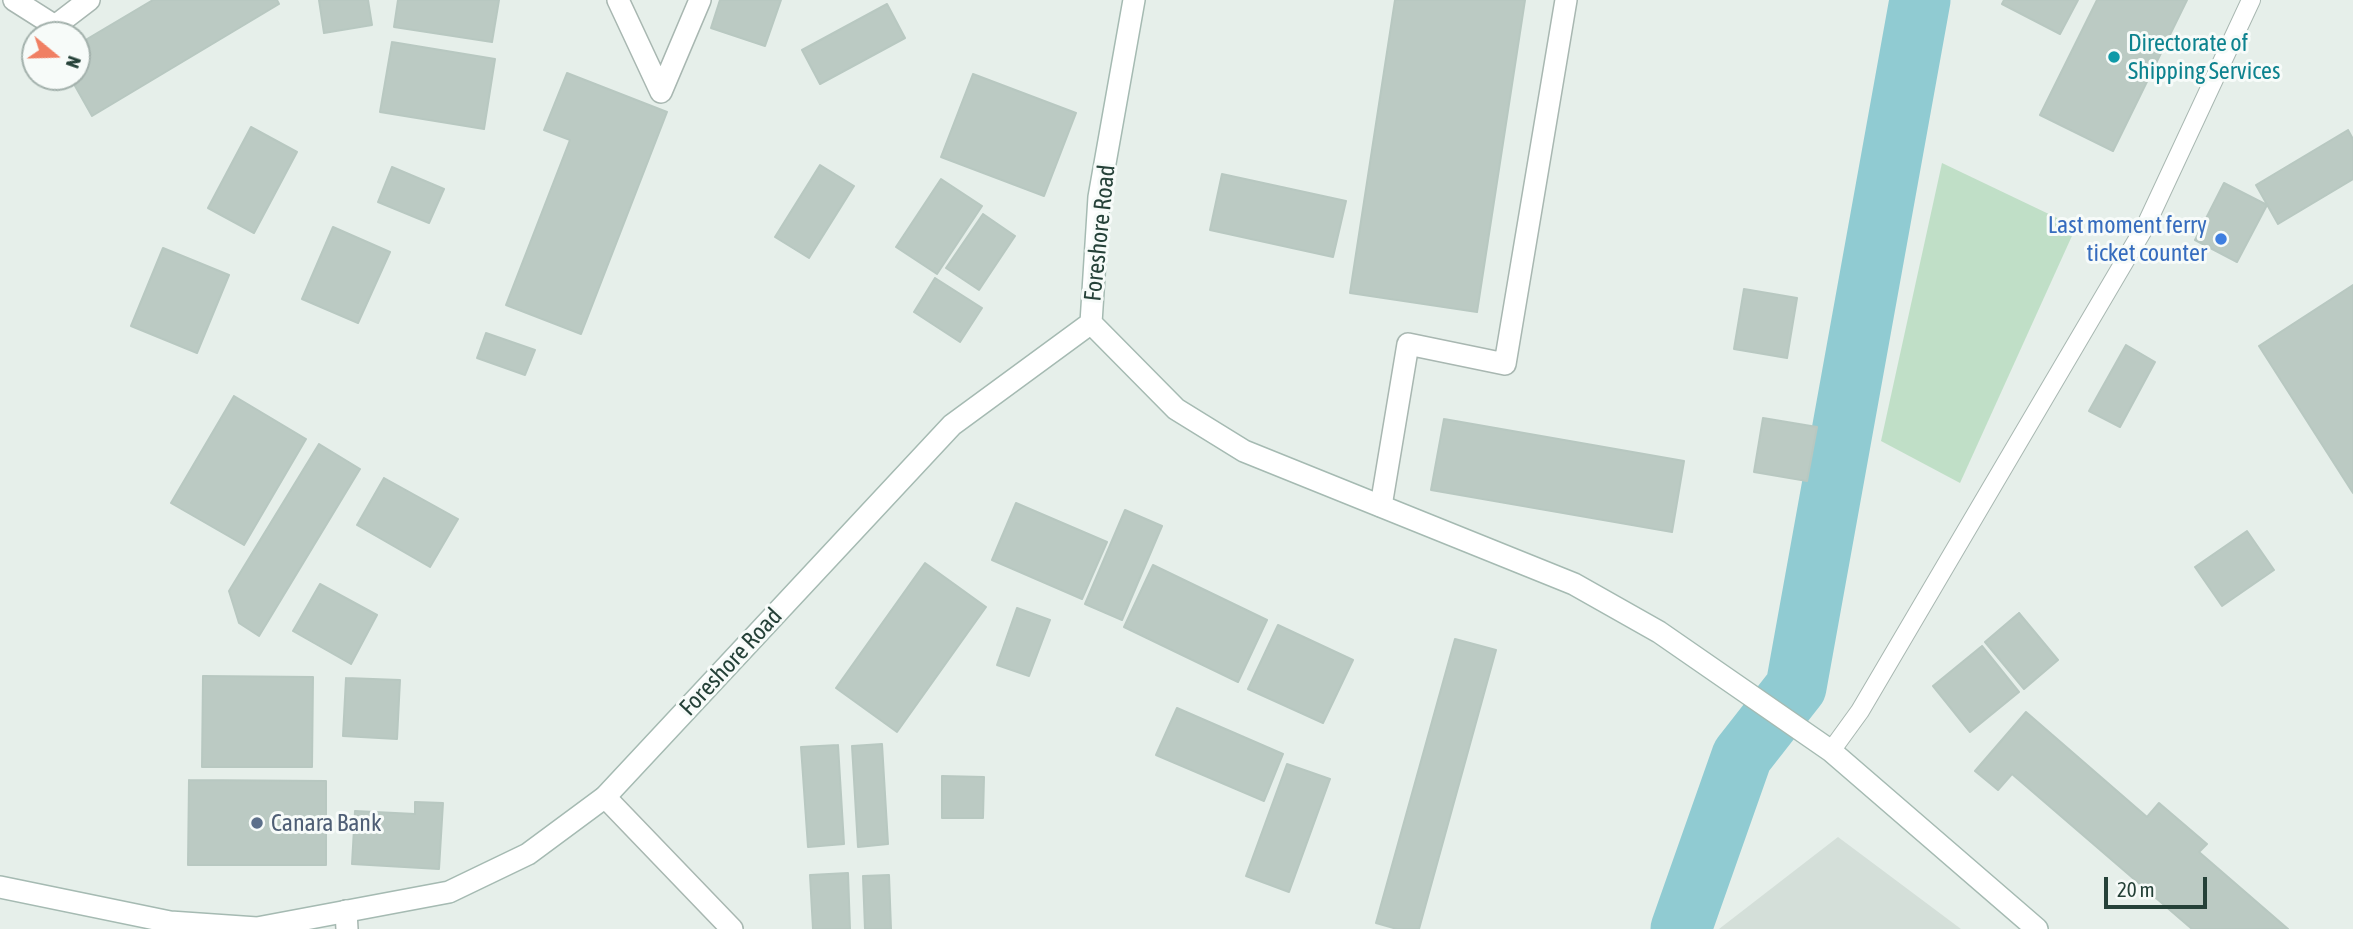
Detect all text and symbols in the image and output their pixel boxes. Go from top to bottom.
north arrow [21,21,91,91]
place label: Directorate of Shipping Services [2128,29,2280,85]
marker: Directorate of Shipping Services [2106,49,2122,65]
text: N [62,53,86,71]
street label: Foreshore Road [1079,163,1121,303]
place label: Last moment ferry ticket counter [2048,211,2207,267]
marker: Last moment ferry ticket counter [2213,231,2229,247]
street label: Foreshore Road [674,602,788,722]
place label: Canara Bank [271,809,382,837]
marker: Canara Bank [249,815,265,831]
scale bar [2108,862,2211,906]
text: 20 m [2117,877,2155,901]

